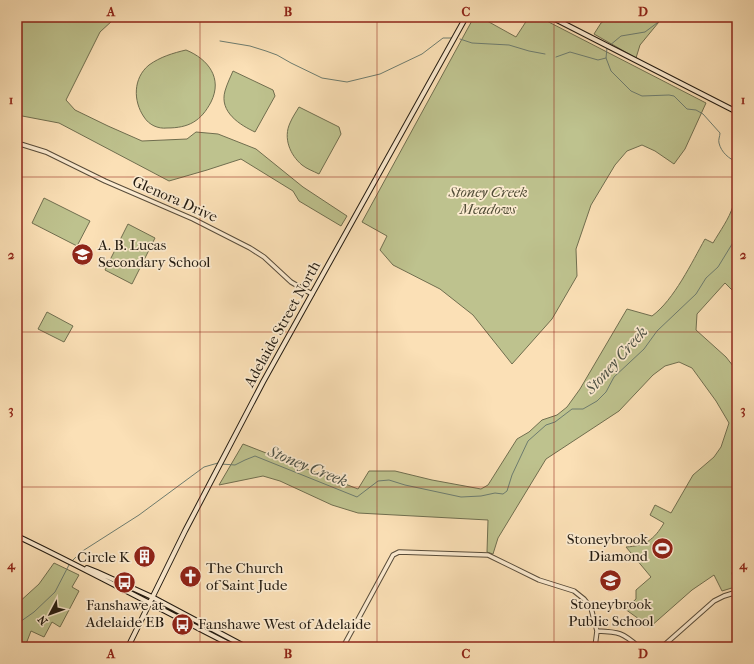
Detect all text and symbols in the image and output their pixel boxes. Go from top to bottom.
text: A [106,4,116,19]
text: B [284,4,293,19]
text: C [462,4,471,19]
text: D [638,4,648,19]
text: 1 [9,92,14,107]
text: 1 [741,92,746,107]
street label: Glenora Drive [130,172,221,226]
park label: Stoney Creek Meadows [447,183,528,218]
place label: A. B. Lucas Secondary School [97,236,211,271]
school or university icon: A. B. Lucas Secondary School [70,241,96,267]
text: 2 [8,247,15,262]
text: 2 [740,247,747,262]
street label: Adelaide Street North [239,257,324,391]
water label: Stoney Creek [580,322,651,398]
text: 3 [8,402,14,418]
text: 3 [740,402,746,418]
water label: Stoney Creek [264,441,351,491]
place label: Stoneybrook Diamond [567,530,649,565]
sports icon: Stoneybrook Diamond [650,535,676,561]
building icon: Circle K [132,544,158,570]
place label: Circle K [77,548,131,566]
text: 4 [6,557,16,573]
text: 4 [738,557,748,573]
place label: The Church of Saint Jude [206,559,288,594]
church icon: The Church of Saint Jude [177,564,203,590]
school or university icon: Stoneybrook Public School [598,568,624,594]
bus stop icon: Fanshawe at Adelaide EB [112,569,138,595]
north arrow [30,594,70,634]
place label: Stoneybrook Public School [568,595,654,630]
place label: Fanshawe at Adelaide EB [85,596,165,631]
bus stop icon: Fanshawe West of Adelaide [169,611,195,637]
text: N [35,612,50,628]
place label: Fanshawe West of Adelaide [198,615,371,633]
text: A [106,646,116,661]
text: B [284,646,293,661]
text: C [462,646,471,661]
text: D [638,646,648,661]

